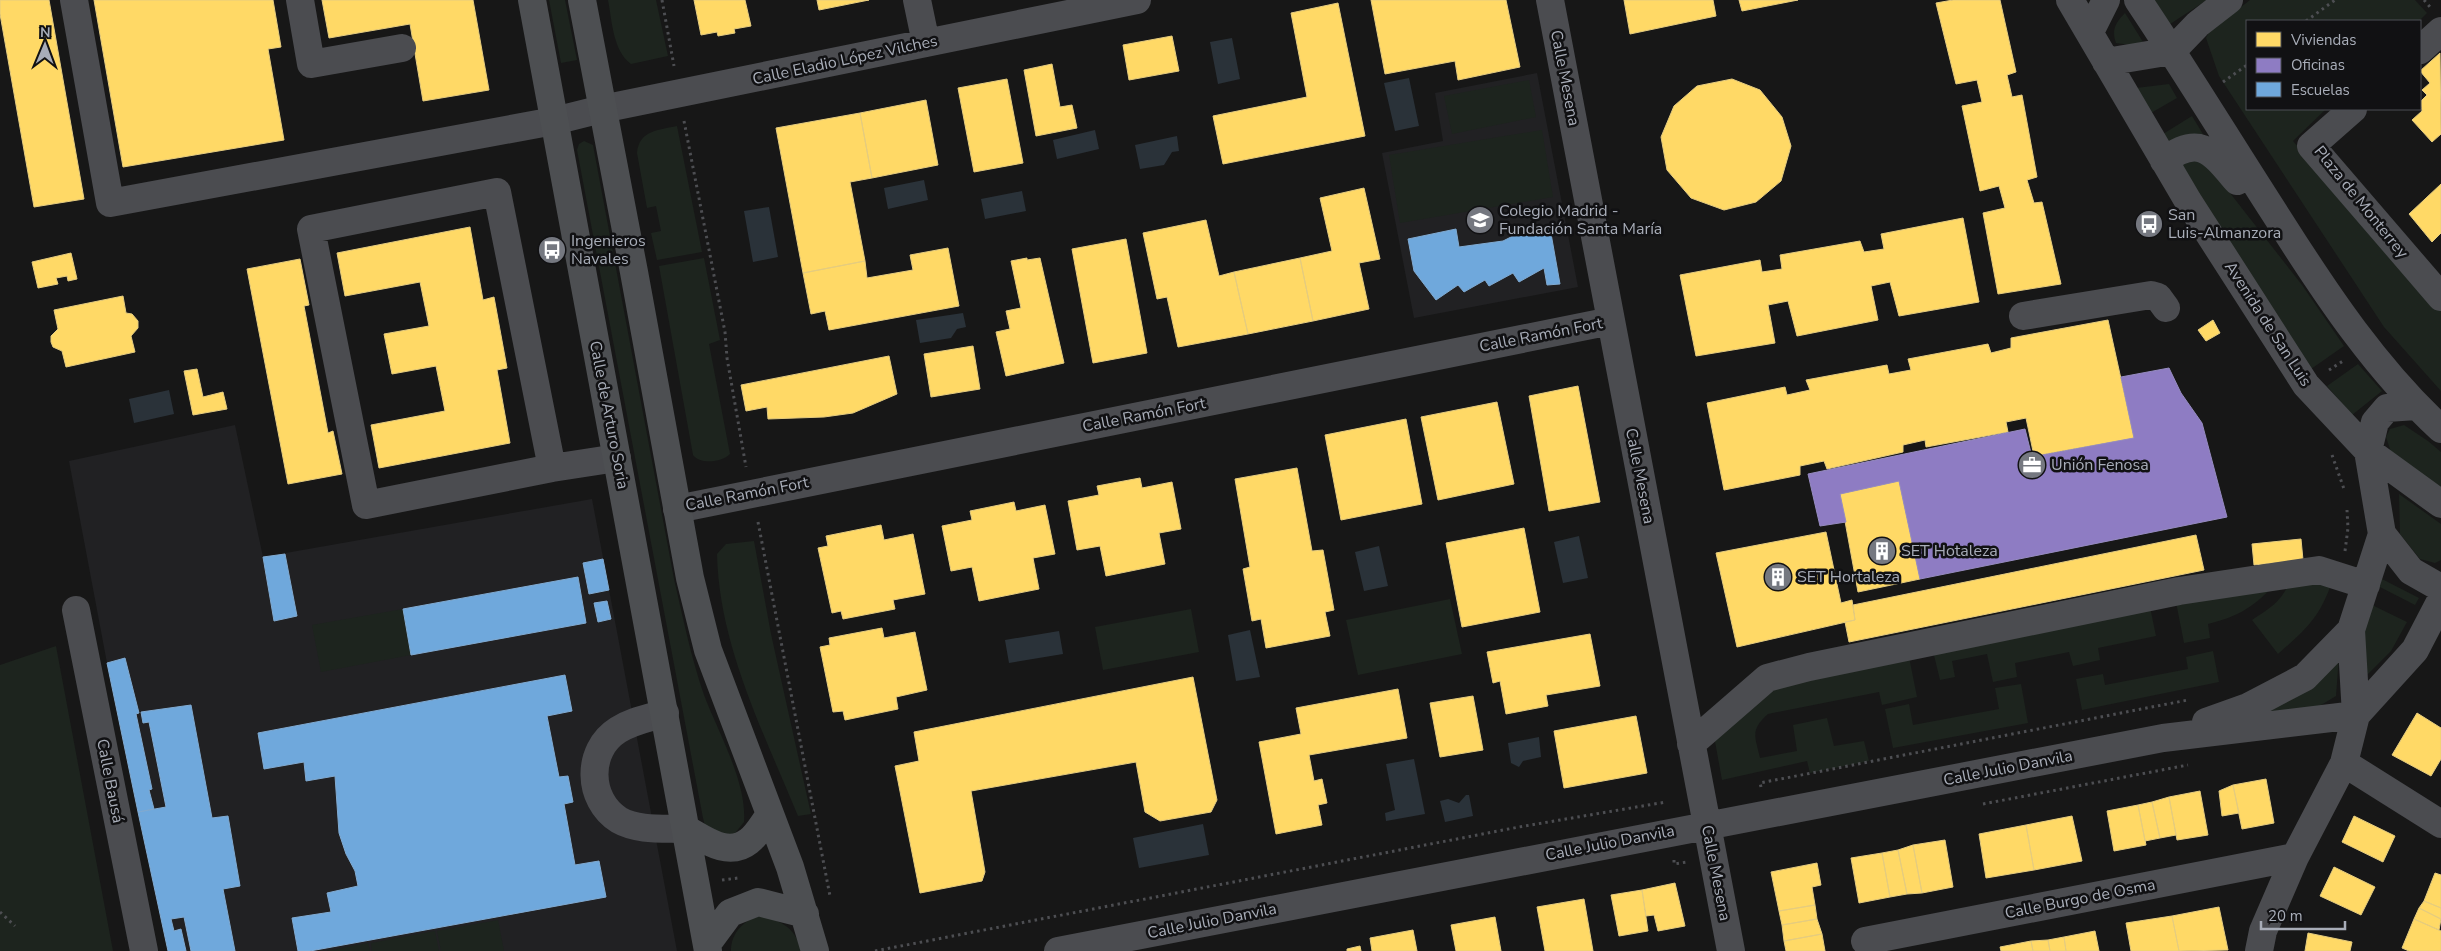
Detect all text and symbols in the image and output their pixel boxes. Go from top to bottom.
north arrow [20,20,70,70]
legend [2246,20,2421,110]
text: N [40,23,51,42]
street label: Calle Mesena [1545,28,1585,128]
street label: Calle Eladio López Vilches [751,30,939,90]
text: Viviendas [2290,30,2356,50]
text: Oficinas [2291,55,2345,75]
text: Escuelas [2291,80,2350,100]
street label: Plaza de Monterrey [2309,141,2414,263]
place label: Colegio Madrid - Fundación Santa María [1499,200,1662,240]
place label: San Luis-Almanzora [2168,204,2281,244]
school or university icon: Colegio Madrid - Fundación Santa María [1465,205,1495,235]
bus stop icon: San Luis-Almanzora [2134,209,2164,239]
place label: Ingenieros Navales [571,230,646,270]
bus stop icon: Ingenieros Navales [537,235,567,265]
street label: Avenida de San Luis [2219,257,2317,391]
street label: Calle Ramón Fort [1478,312,1605,358]
street label: Calle de Arturo Soria [584,339,634,491]
street label: Calle Ramón Fort [1081,392,1208,438]
street label: Calle Mesena [1620,426,1660,526]
office icon: Unión Fenosa [2017,450,2047,480]
place label: Unión Fenosa [2051,454,2149,476]
street label: Calle Ramón Fort [684,471,811,517]
building icon: SET Hotaleza [1867,536,1897,566]
place label: SET Hotaleza [1901,540,1998,562]
building icon: SET Hortaleza [1763,562,1793,592]
place label: SET Hortaleza [1797,566,1900,588]
street label: Calle Bausá [91,737,129,825]
street label: Calle Julio Danvila [1942,745,2074,791]
street label: Calle Julio Danvila [1544,820,1676,866]
street label: Calle Mesena [1696,823,1736,923]
street label: Calle Burgo de Osma [2003,874,2157,924]
street label: Calle Julio Danvila [1146,898,1278,944]
scale bar [2261,898,2345,930]
text: 20 m [2268,906,2303,926]

